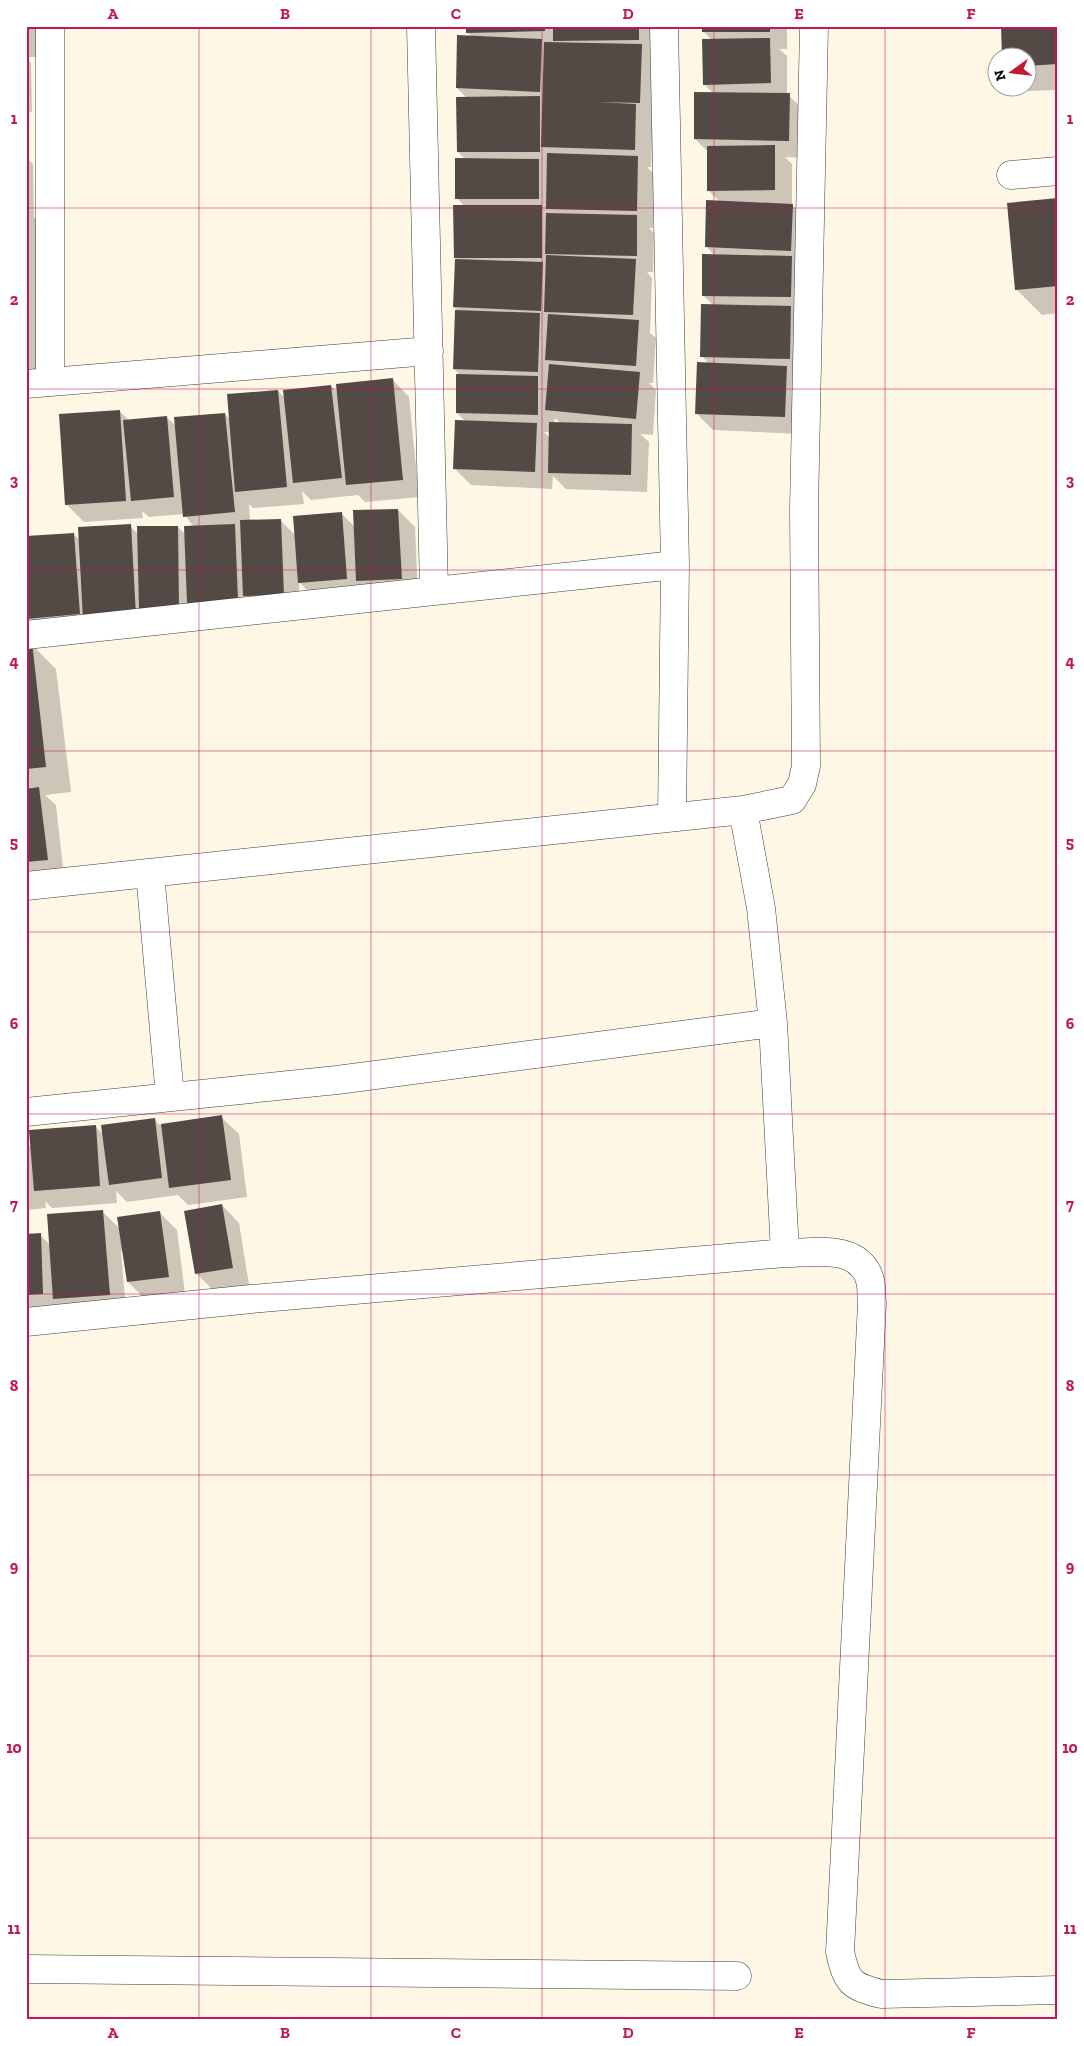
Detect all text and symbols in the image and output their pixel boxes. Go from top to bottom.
text: A [108,4,119,23]
text: B [280,4,290,23]
text: C [451,4,461,23]
text: D [622,4,634,23]
text: E [794,4,804,23]
text: F [966,4,976,23]
north arrow [986,48,1036,98]
text: N [990,68,1010,83]
text: 1 [11,109,18,128]
text: 1 [1067,109,1074,128]
text: 2 [10,290,19,309]
text: 2 [1066,290,1075,309]
text: 3 [10,471,19,490]
text: 3 [1066,471,1075,490]
text: 4 [9,652,19,671]
text: 4 [1065,652,1075,671]
text: 5 [10,833,18,852]
text: 5 [1066,833,1074,852]
text: 6 [10,1014,19,1033]
text: 6 [1066,1014,1075,1033]
text: 7 [10,1195,18,1214]
text: 7 [1066,1195,1074,1214]
text: 8 [10,1376,19,1395]
text: 8 [1066,1376,1075,1395]
text: 9 [10,1557,19,1576]
text: 9 [1066,1557,1075,1576]
text: 10 [6,1738,22,1757]
text: 10 [1062,1738,1078,1757]
text: 11 [8,1919,21,1938]
text: 11 [1064,1919,1077,1938]
text: A [108,2023,119,2042]
text: B [280,2023,290,2042]
text: C [451,2023,461,2042]
text: D [622,2023,634,2042]
text: E [794,2023,804,2042]
text: F [966,2023,976,2042]

